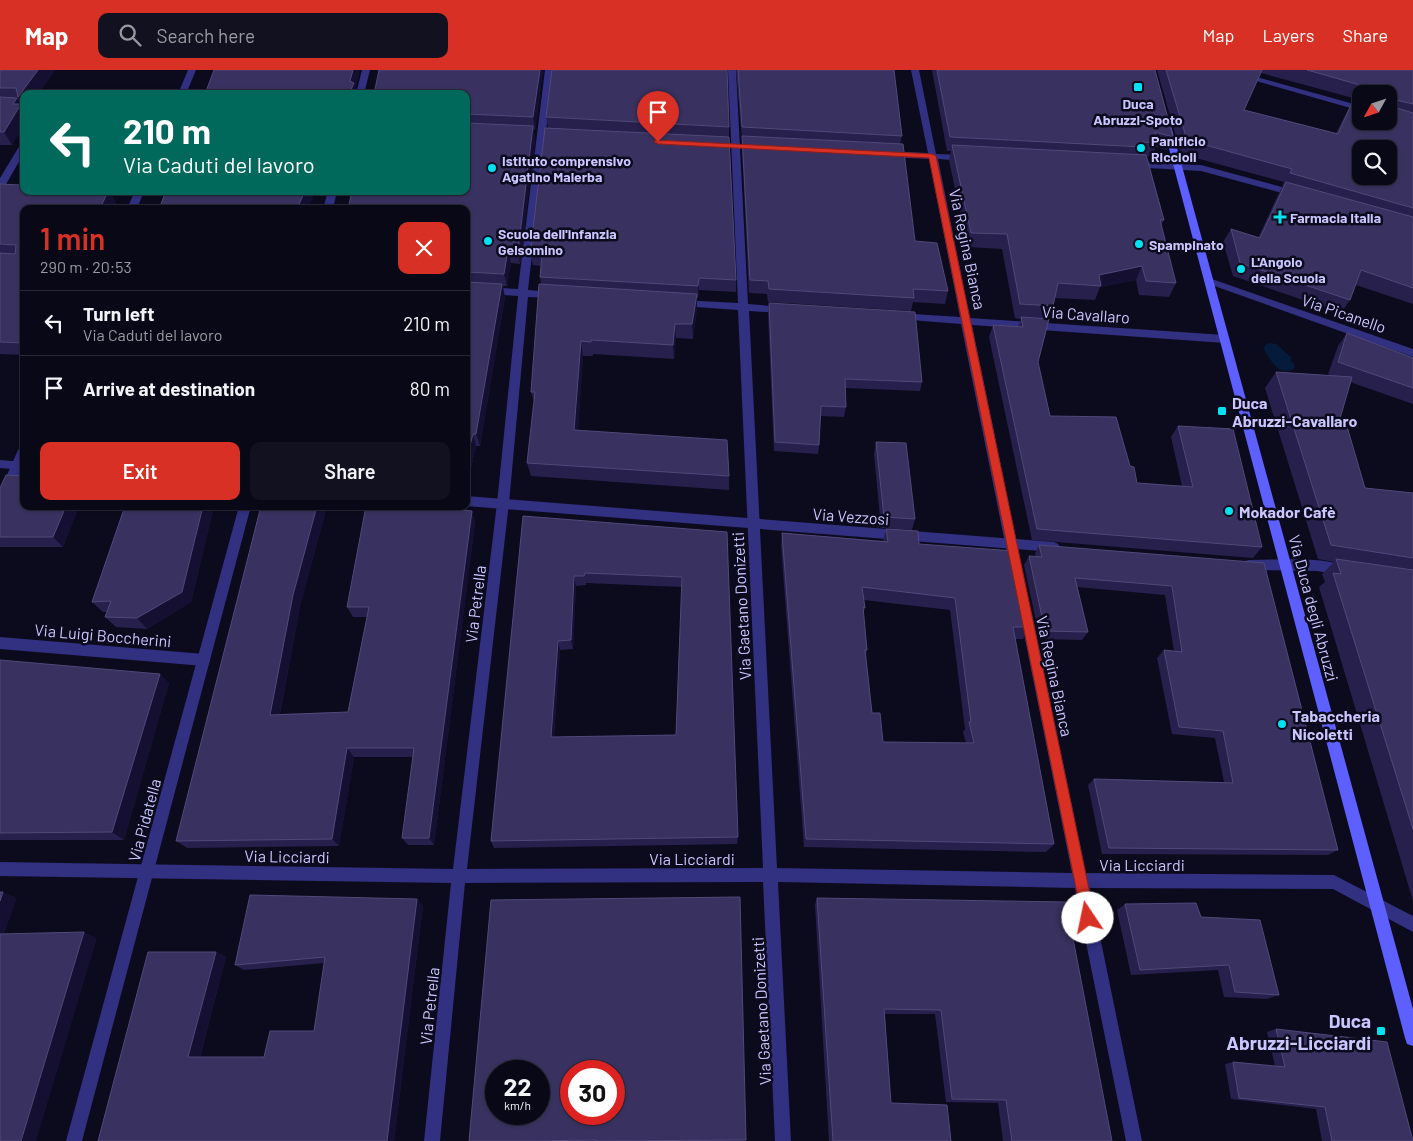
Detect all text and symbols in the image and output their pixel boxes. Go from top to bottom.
search box [98,13,448,58]
text: Map [25,21,68,50]
icon: search [116,21,144,49]
text: Search here [156,24,255,47]
text: Map [1202,24,1234,46]
text: Layers [1262,24,1315,46]
text: Share [1343,24,1388,46]
marker: Duca Abruzzi-Spoto [1132,81,1144,93]
north arrow [1352,85,1398,130]
map controls [1352,85,1397,185]
pin [637,91,679,142]
place label: Duca Abruzzi-Spoto [1093,95,1183,128]
icon: arrive [644,98,672,126]
text: 210 m [123,109,211,151]
icon: left [40,110,105,175]
place label: Panificio Riccioli [1151,132,1206,165]
button: search [1352,140,1397,185]
marker: Panificio Riccioli [1135,142,1147,154]
text: Via Caduti del lavoro [123,151,315,177]
place label: Istituto comprensivo Agatino Malerba [502,152,631,185]
marker: Istituto comprensivo Agatino Malerba [486,162,498,174]
street label: Via Regina Bianca [946,187,990,311]
place label: Farmacia Italia [1290,209,1381,226]
marker: Farmacia Italia [1274,211,1286,223]
text: 1 min [40,220,105,256]
button: close [398,222,450,274]
place label: Scuola dell'infanzia Gelsomino [498,225,617,258]
marker: Scuola dell'infanzia Gelsomino [482,235,494,247]
place label: Spampinato [1149,236,1224,253]
marker: Spampinato [1133,238,1145,250]
place label: L'Angolo della Scuola [1251,253,1326,286]
text: 290 m · 20:53 [40,257,132,276]
marker: L'Angolo della Scuola [1235,263,1247,275]
street label: Via Picanello [1299,290,1389,336]
street label: Via Cavallaro [1041,301,1131,327]
text: Turn left [83,302,154,325]
icon: left [40,309,68,337]
text: 210 m [403,312,450,335]
text: Via Caduti del lavoro [83,325,223,344]
icon: arrive [40,374,68,402]
text: Arrive at destination [83,377,255,400]
text: 80 m [410,377,450,400]
place label: Duca Abruzzi-Cavallaro [1232,393,1357,430]
marker: Duca Abruzzi-Cavallaro [1216,405,1228,417]
button: Exit [40,442,240,500]
button: Share [250,442,450,500]
place label: Mokador Cafè [1239,502,1336,521]
street label: Via Vezzosi [812,504,890,528]
marker: Mokador Cafè [1223,505,1235,517]
street label: Via Gaetano Donizetti [728,532,754,680]
street label: Via Duca degli Abruzzi [1285,533,1343,683]
street label: Via Petrella [461,564,489,644]
street label: Via Regina Bianca [1033,614,1077,738]
street label: Via Luigi Boccherini [34,620,172,650]
place label: Tabaccheria Nicoletti [1292,706,1380,743]
marker: Tabaccheria Nicoletti [1276,718,1288,730]
street label: Via Pidatella [124,777,164,863]
street label: Via Licciardi [244,846,330,866]
street label: Via Licciardi [649,849,735,868]
street label: Via Licciardi [1099,855,1185,874]
position arrow [1061,891,1113,943]
street label: Via Gaetano Donizetti [748,937,774,1085]
street label: Via Petrella [415,966,443,1046]
place label: Duca Abruzzi-Licciardi [1226,1009,1371,1054]
marker: Duca Abruzzi-Licciardi [1375,1025,1387,1037]
speed limit sign: 30 [560,1060,625,1125]
text: 22 [503,1071,532,1101]
text: km/h [504,1098,531,1112]

